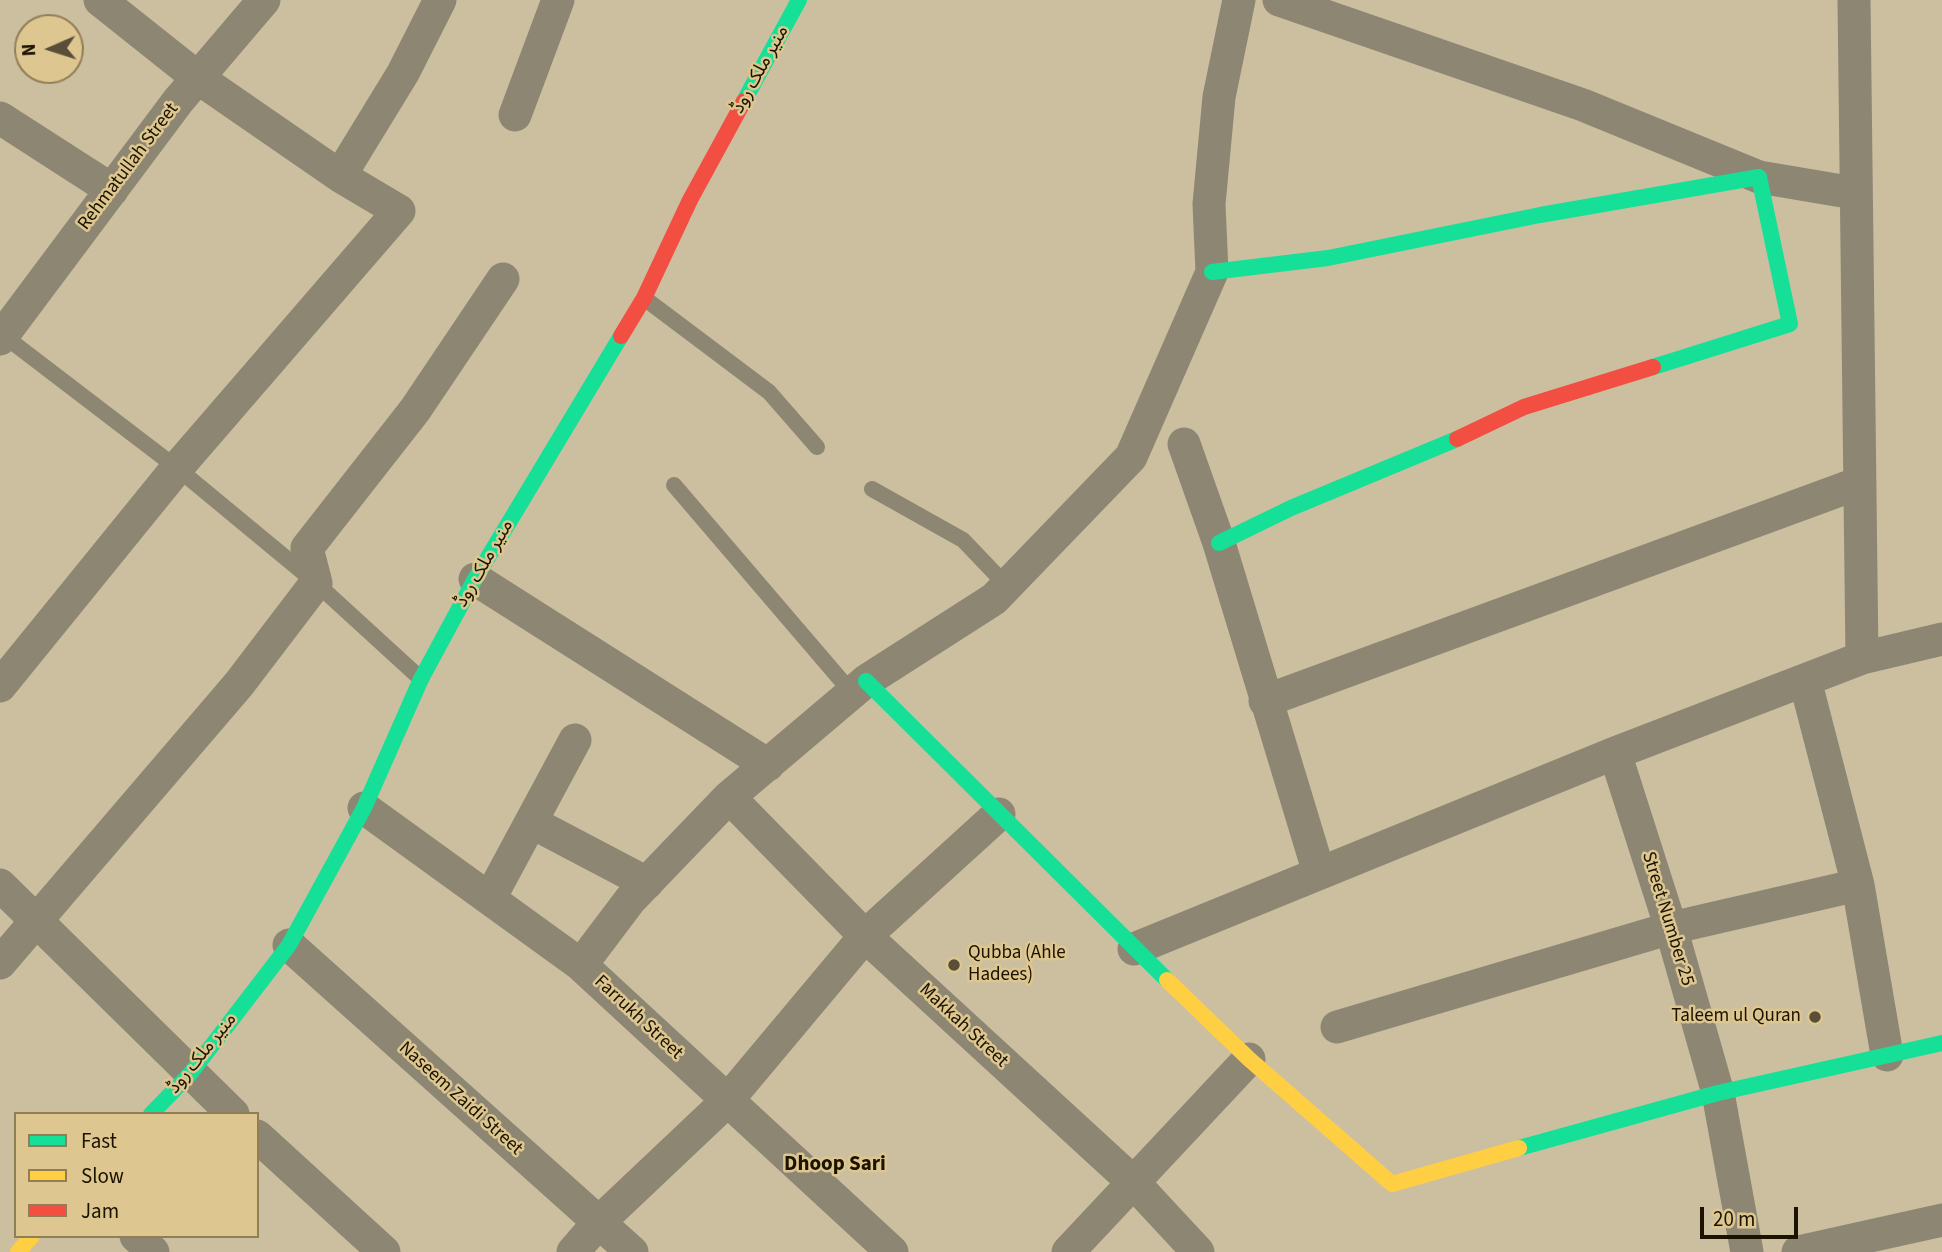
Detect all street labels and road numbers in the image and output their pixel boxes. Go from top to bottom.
street label: منیر ملک روڈ [727,22,795,118]
street label: Rehmatullah Street [74,99,184,235]
street label: منیر ملک روڈ [451,516,519,612]
street label: Street Number 25 [1636,849,1698,989]
street label: Farrukh Street [589,971,687,1065]
street label: Makkah Street [914,979,1012,1073]
street label: منیر ملک روڈ [163,1009,243,1099]
street label: Naseem Zaidi Street [393,1037,527,1161]

